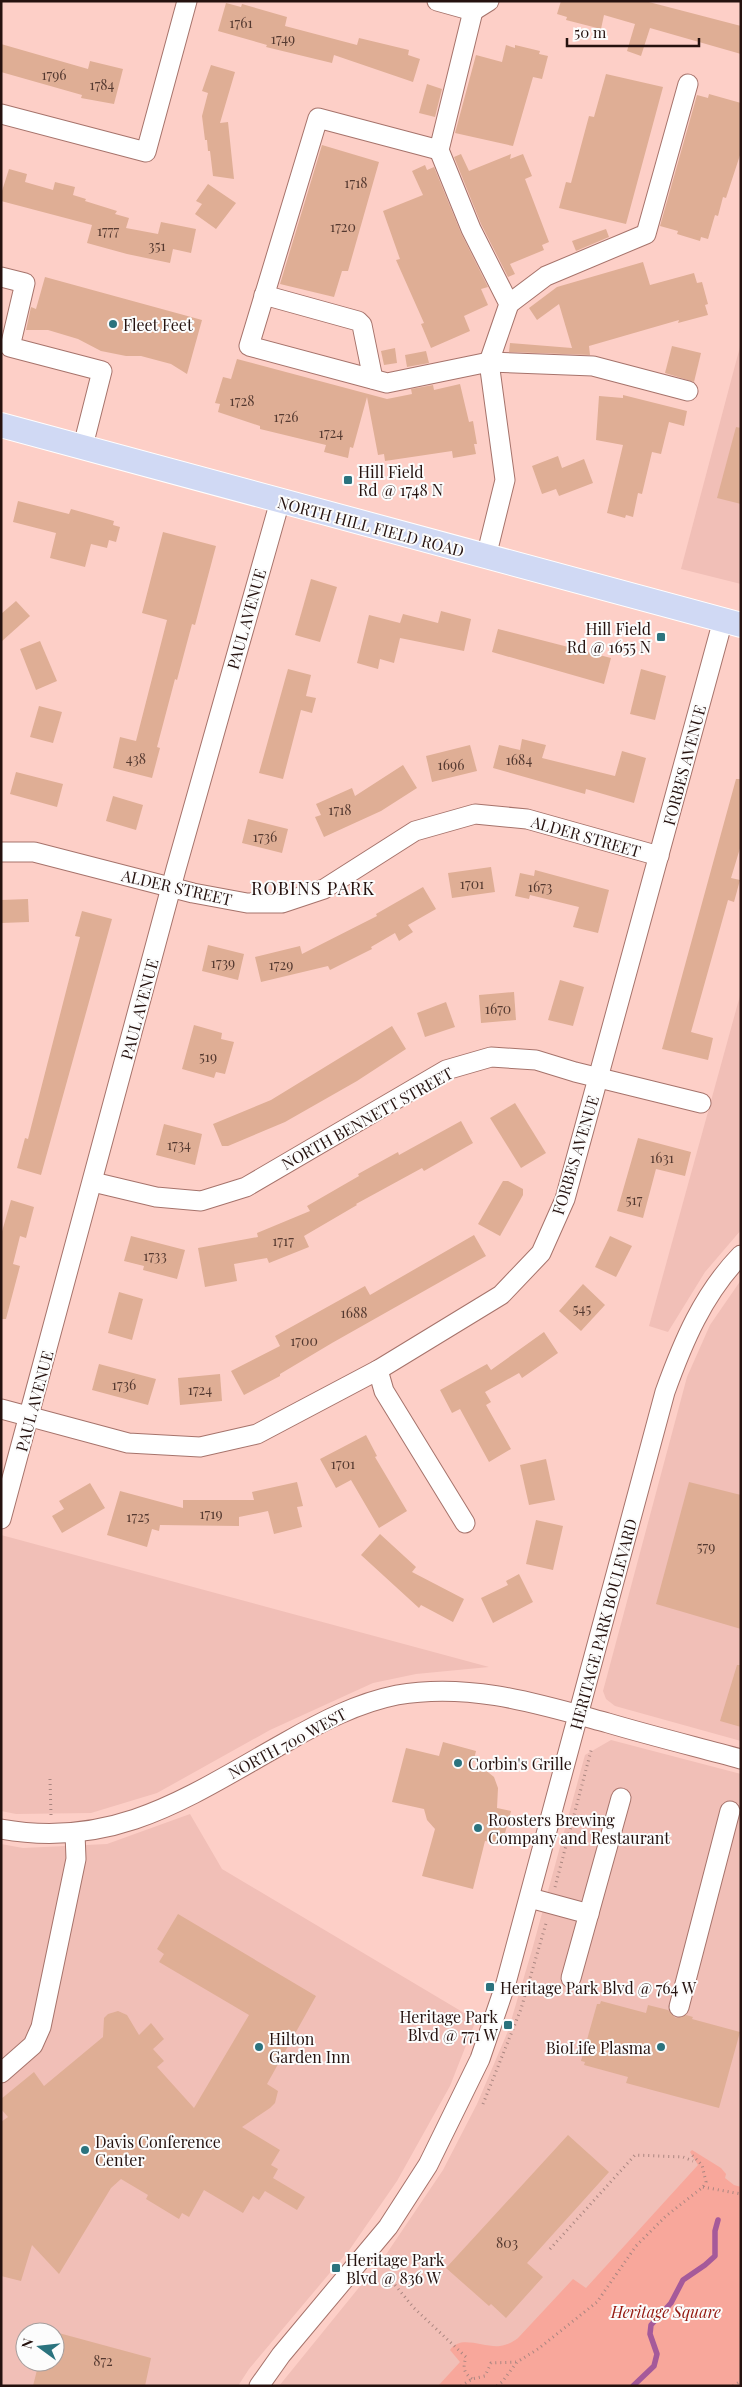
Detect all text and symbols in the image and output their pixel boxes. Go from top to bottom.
house number: 1761 [229,13,253,32]
scale bar [567,15,700,47]
text: 50 m [574,22,607,42]
house number: 1749 [271,29,295,48]
house number: 1796 [41,65,67,84]
house number: 1784 [89,75,115,94]
house number: 1718 [344,173,368,192]
house number: 1720 [330,217,356,236]
house number: 1777 [97,221,119,240]
house number: 351 [148,236,166,255]
place label: Fleet Feet [123,314,193,335]
marker: Fleet Feet [107,318,119,330]
house number: 1728 [230,391,254,410]
house number: 1726 [274,407,298,426]
house number: 1724 [319,423,343,442]
place label: Hill Field Rd @ 1748 N [358,461,443,500]
marker: Hill Field Rd @ 1748 N [342,474,354,486]
street label: NORTH HILL FIELD ROAD [276,491,466,561]
street label: PAUL AVENUE [222,566,270,672]
place label: Hill Field Rd @ 1655 N [567,618,651,657]
marker: Hill Field Rd @ 1655 N [655,631,667,643]
street label: FORBES AVENUE [658,703,710,827]
house number: 438 [126,749,146,768]
house number: 1684 [506,750,532,769]
house number: 1696 [438,755,464,774]
house number: 1718 [328,800,352,819]
street label: ALDER STREET [528,810,643,862]
house number: 1736 [253,827,277,846]
street label: ALDER STREET [119,864,234,910]
house number: 1701 [460,874,484,893]
district label: ROBINS PARK [251,876,375,900]
house number: 1673 [528,877,552,896]
house number: 1739 [211,953,235,972]
house number: 1729 [269,955,293,974]
street label: PAUL AVENUE [115,956,163,1062]
house number: 1670 [485,999,511,1018]
house number: 519 [199,1047,217,1066]
street label: NORTH BENNETT STREET [278,1062,457,1174]
street label: FORBES AVENUE [547,1093,603,1217]
house number: 1734 [167,1135,191,1154]
house number: 1631 [650,1148,674,1167]
house number: 517 [626,1190,643,1209]
house number: 1717 [272,1231,294,1250]
house number: 1733 [143,1246,167,1265]
house number: 545 [573,1299,591,1318]
house number: 1688 [341,1303,367,1322]
house number: 1700 [290,1331,318,1350]
street label: PAUL AVENUE [10,1348,58,1454]
house number: 1736 [112,1375,136,1394]
house number: 1724 [188,1380,212,1399]
house number: 1701 [331,1454,355,1473]
house number: 1719 [199,1504,223,1523]
house number: 1725 [126,1507,150,1526]
street label: HERITAGE PARK BOULEVARD [565,1516,641,1732]
house number: 579 [697,1537,715,1556]
street label: NORTH 700 WEST [224,1703,350,1783]
place label: Corbin's Grille [468,1753,572,1774]
marker: Corbin's Grille [452,1757,464,1769]
place label: Roosters Brewing Company and Restaurant [488,1809,670,1848]
marker: Roosters Brewing Company and Restaurant [472,1822,484,1834]
place label: Heritage Park Blvd @ 764 W [500,1977,697,1998]
marker: Heritage Park Blvd @ 764 W [484,1981,496,1993]
place label: Heritage Park Blvd @ 771 W [399,2006,499,2045]
marker: Heritage Park Blvd @ 771 W [502,2019,514,2031]
place label: Hilton Garden Inn [269,2028,351,2067]
place label: BioLife Plasma [546,2037,651,2058]
marker: Hilton Garden Inn [253,2041,265,2053]
marker: BioLife Plasma [655,2041,667,2053]
place label: Davis Conference Center [95,2131,221,2170]
marker: Davis Conference Center [79,2144,91,2156]
house number: 803 [496,2233,518,2252]
place label: Heritage Park Blvd @ 836 W [346,2249,445,2288]
marker: Heritage Park Blvd @ 836 W [330,2262,342,2274]
park label: Heritage Square [610,2301,721,2322]
north arrow [15,2322,65,2372]
text: N [16,2336,37,2351]
house number: 872 [93,2351,113,2370]

